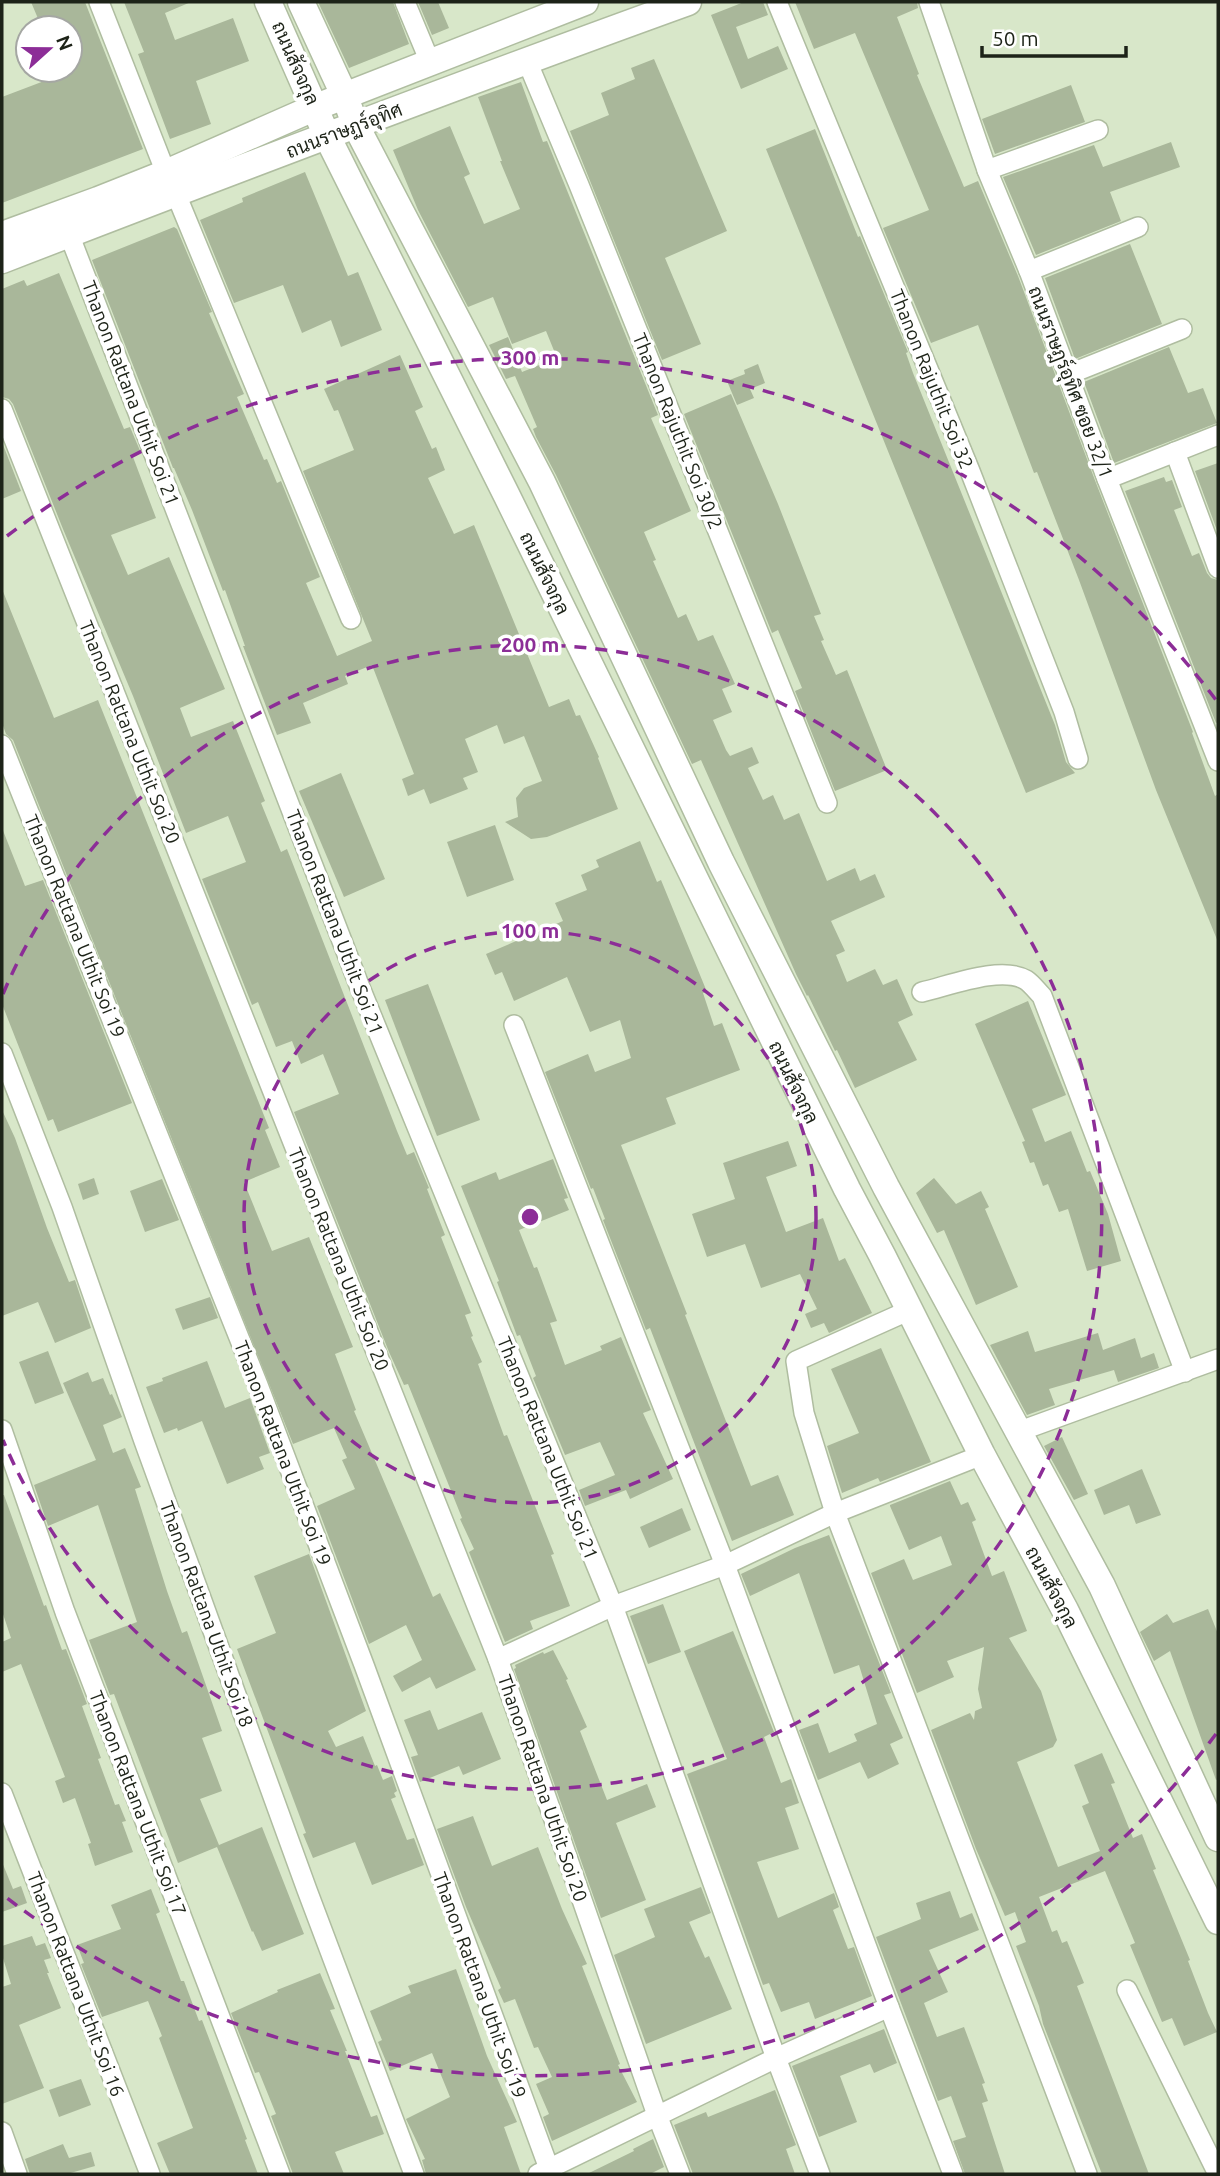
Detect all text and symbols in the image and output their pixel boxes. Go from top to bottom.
north arrow [14,14,84,84]
scale bar [982,14,1126,58]
street label: ถนนสัจจกุล [266,18,324,109]
text: 50 m [992,26,1039,50]
text: N [52,32,78,53]
street label: ถนนราษฏร์อุทิศ [283,97,406,164]
street label: Thanon Rattana Uthit Soi 21 [78,278,184,508]
street label: ถนนราษฎร์อุทิศ ซอย 32/1 [1022,282,1119,482]
street label: Thanon Rajuthit Soi 32 [886,286,978,472]
street label: Thanon Rajuthit Soi 30/2 [629,330,727,532]
text: 300 m [501,345,559,369]
street label: ถนนสัจจกุล [514,528,574,619]
street label: Thanon Rattana Uthit Soi 20 [75,617,185,847]
text: 200 m [501,632,559,656]
street label: Thanon Rattana Uthit Soi 21 [282,807,388,1037]
street label: Thanon Rattana Uthit Soi 19 [20,811,130,1041]
text: 100 m [501,918,559,942]
street label: ถนนสัจจกุล [763,1037,823,1128]
street label: Thanon Rattana Uthit Soi 20 [284,1144,394,1374]
centre of rings [518,1205,542,1229]
street label: Thanon Rattana Uthit Soi 21 [493,1333,603,1563]
street label: Thanon Rattana Uthit Soi 19 [230,1338,336,1568]
street label: Thanon Rattana Uthit Soi 18 [156,1498,258,1730]
street label: ถนนสัจจกุล [1020,1542,1083,1633]
street label: Thanon Rattana Uthit Soi 20 [494,1672,592,1904]
street label: Thanon Rattana Uthit Soi 17 [85,1688,191,1918]
street label: Thanon Rattana Uthit Soi 16 [23,1869,129,2099]
street label: Thanon Rattana Uthit Soi 19 [429,1869,531,2101]

